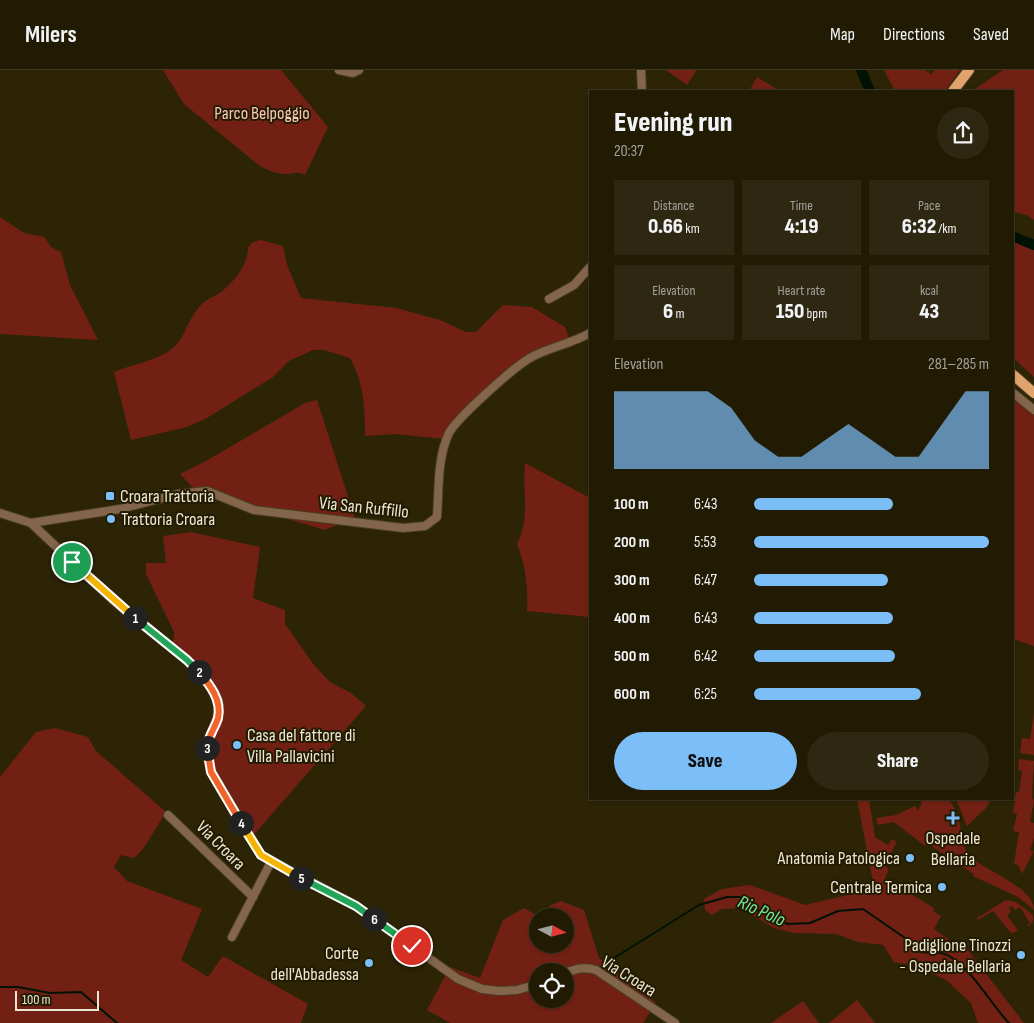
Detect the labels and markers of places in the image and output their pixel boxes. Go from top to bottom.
place label: Croara Trattoria [120,486,214,507]
marker: Croara Trattoria [104,490,116,502]
place label: Trattoria Croara [121,509,215,530]
marker: Trattoria Croara [105,513,117,525]
pin [51,541,93,583]
pin: 1 [122,606,148,630]
pin: 2 [186,660,212,684]
place label: Casa del fattore di Villa Pallavicini [247,725,356,767]
pin: 3 [194,736,220,760]
marker: Casa del fattore di Villa Pallavicini [231,739,243,751]
pin: 4 [228,810,254,836]
marker: Ospedale Bellaria [946,811,960,825]
place label: Ospedale Bellaria [925,828,981,870]
place label: Anatomia Patologica [777,848,900,869]
marker: Anatomia Patologica [904,852,916,864]
pin: 5 [288,866,314,890]
place label: Centrale Termica [830,877,932,898]
marker: Centrale Termica [936,881,948,893]
pin: 6 [362,906,386,932]
pin [391,925,433,967]
place label: Padiglione Tinozzi - Ospedale Bellaria [899,935,1011,977]
place label: Corte dell'Abbadessa [271,943,359,985]
marker: Padiglione Tinozzi - Ospedale Bellaria [1015,949,1027,961]
marker: Corte dell'Abbadessa [363,957,375,969]

